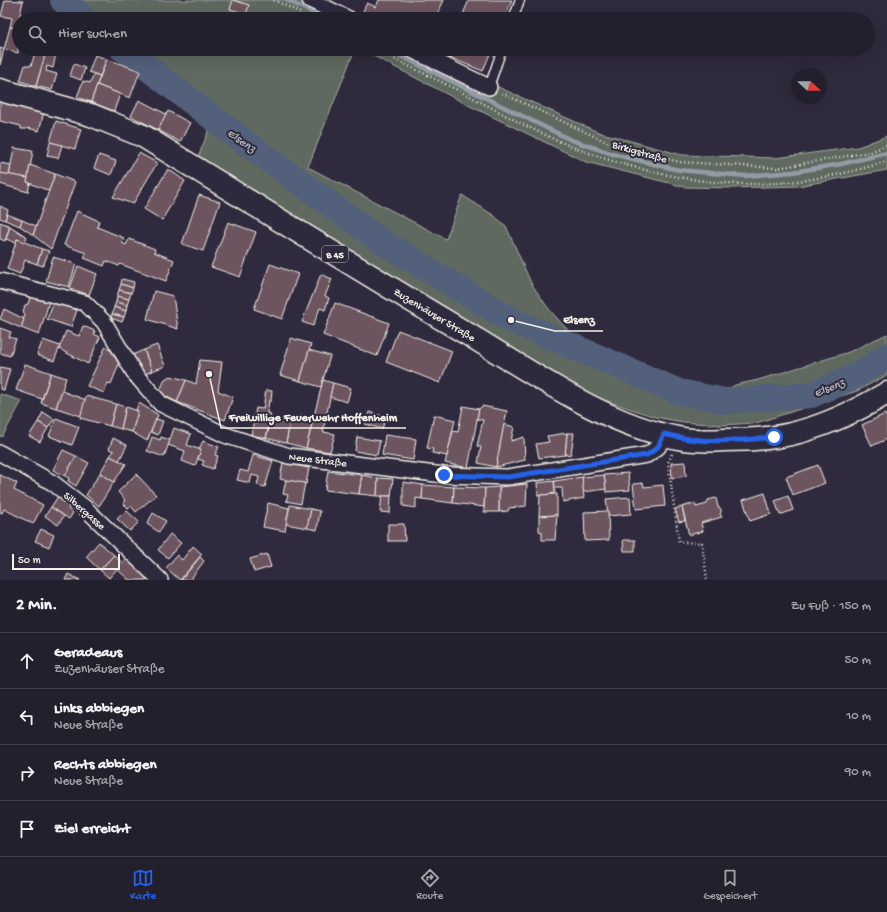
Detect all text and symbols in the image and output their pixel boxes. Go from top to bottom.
search box [12,12,875,56]
icon: search [26,23,48,45]
text: Hier suchen [58,25,127,43]
north arrow [791,68,827,104]
water label: Elsenz [224,127,258,157]
street label: Birkigstraße [610,139,668,167]
road number: B 45 [322,246,348,262]
street label: Zuzenhäuser Straße [391,287,477,345]
callout: Elsenz [555,307,603,331]
text: Elsenz [562,314,596,328]
water label: Elsenz [812,376,848,401]
callout: Freiwillige Feuerwehr Hoffenheim [221,404,406,428]
text: Freiwillige Feuerwehr Hoffenheim [228,412,398,426]
route start [765,428,783,446]
street label: Neue Straße [288,451,348,471]
route end [435,466,453,484]
street label: Silbergasse [60,490,107,533]
scale bar [12,552,120,571]
text: 50 m [18,555,40,567]
text: 2 Min. [16,596,57,616]
text: Zu Fuß · 150 m [791,599,871,614]
text: Geradeaus [54,644,122,662]
icon: ahead [16,650,38,672]
text: 50 m [844,653,871,668]
text: Zuzenhäuser Straße [54,662,164,677]
text: Links abbiegen [54,700,144,718]
icon: left [16,706,38,728]
text: 10 m [846,709,871,724]
text: Neue Straße [54,718,123,733]
text: Rechts abbiegen [54,756,157,774]
icon: right [16,762,38,784]
text: 90 m [845,765,871,780]
text: Neue Straße [54,774,123,789]
icon: arrive [16,818,38,840]
text: Ziel erreicht [54,820,130,838]
tab: Karte [130,867,156,903]
tab: Route [416,867,443,903]
tab: Gespeichert [703,867,757,903]

